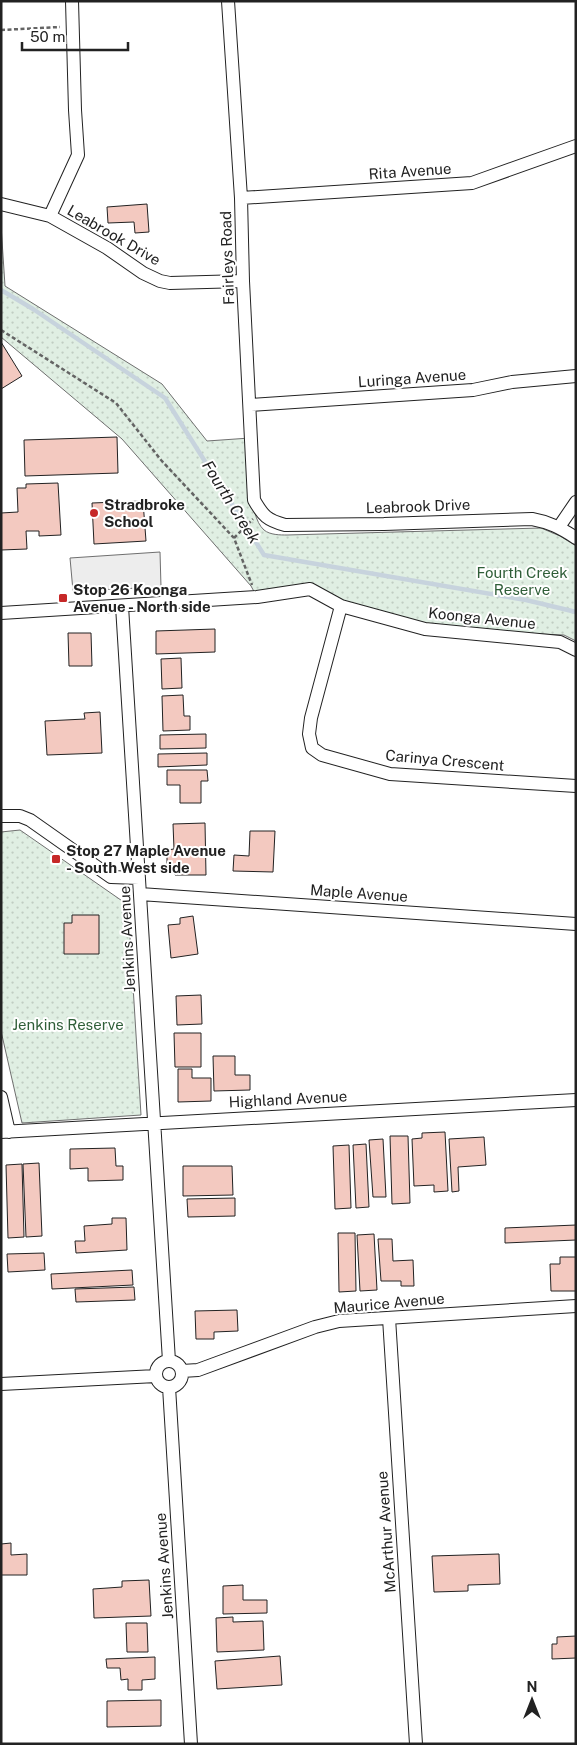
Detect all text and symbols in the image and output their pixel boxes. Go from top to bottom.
scale bar [22,20,129,52]
text: 50 m [30,28,65,45]
street label: Rita Avenue [368,160,452,182]
street label: Leabrook Drive [64,201,164,269]
street label: Fairleys Road [217,211,237,305]
street label: Luringa Avenue [357,366,467,390]
water label: Fourth Creek [198,457,264,547]
place label: Stradbroke School [104,496,185,530]
street label: Leabrook Drive [365,496,471,516]
marker: Stradbroke School [88,507,100,519]
park label: Fourth Creek Reserve [476,564,568,598]
place label: Stop 26 Koonga Avenue - North side [73,581,211,615]
marker: Stop 26 Koonga Avenue - North side [57,592,69,604]
street label: Koonga Avenue [427,604,537,632]
street label: Carinya Crescent [385,746,505,774]
place label: Stop 27 Maple Avenue - South West side [66,842,226,876]
marker: Stop 27 Maple Avenue - South West side [50,853,62,865]
street label: Maple Avenue [309,881,409,905]
street label: Jenkins Avenue [116,885,138,993]
park label: Jenkins Reserve [12,1016,124,1033]
street label: Highland Avenue [228,1087,348,1111]
street label: Maurice Avenue [333,1290,445,1316]
street label: McArthur Avenue [373,1471,399,1593]
street label: Jenkins Avenue [152,1512,176,1620]
north arrow [507,1675,557,1725]
text: N [527,1679,537,1695]

